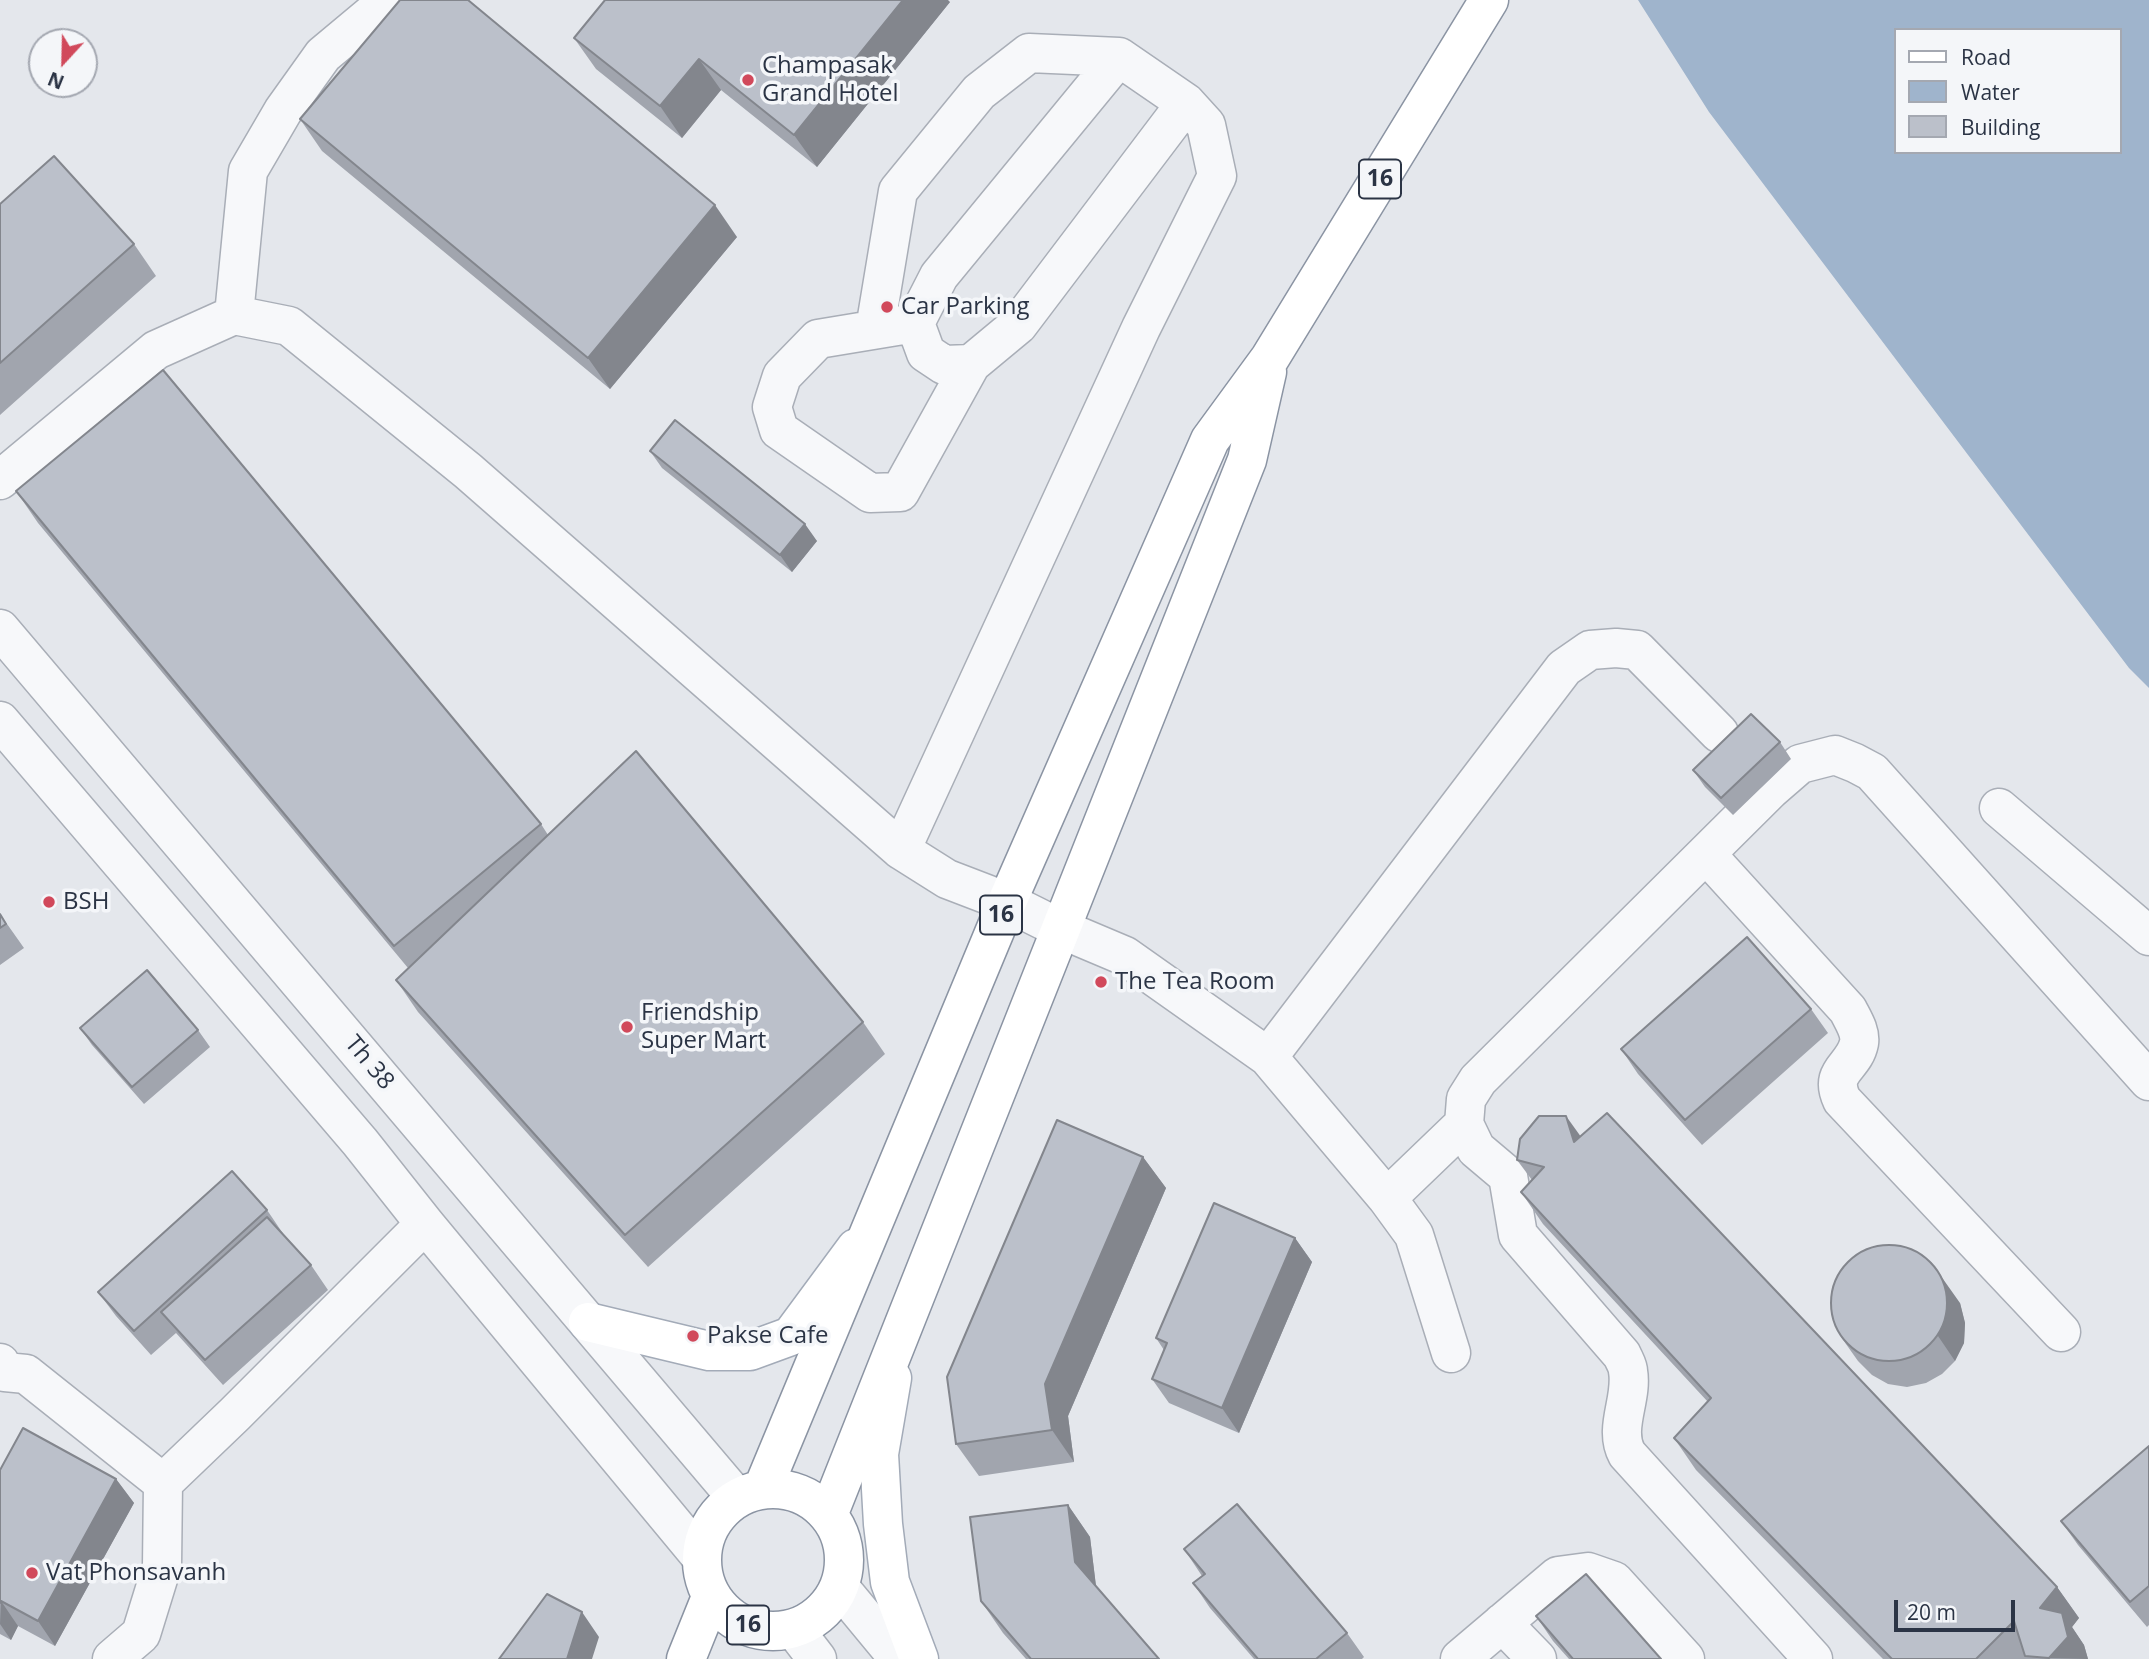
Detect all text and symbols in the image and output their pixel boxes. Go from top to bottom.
north arrow [28,28,98,98]
legend [1894,28,2121,154]
text: Road [1961,43,2011,71]
place label: Champasak Grand Hotel [762,52,898,108]
text: N [44,66,68,96]
marker: Champasak Grand Hotel [740,72,756,88]
text: Water [1961,78,2020,106]
text: Building [1961,113,2040,141]
road number: 16 [1359,160,1401,198]
place label: Car Parking [901,293,1029,321]
marker: Car Parking [879,299,895,315]
place label: BSH [63,888,109,916]
marker: BSH [41,894,57,910]
road number: 16 [980,896,1022,934]
place label: The Tea Room [1115,968,1275,996]
marker: The Tea Room [1093,974,1109,990]
place label: Friendship Super Mart [641,999,766,1055]
marker: Friendship Super Mart [619,1019,635,1035]
street label: Th 38 [338,1030,400,1096]
place label: Pakse Cafe [707,1322,829,1350]
marker: Pakse Cafe [685,1328,701,1344]
place label: Vat Phonsavanh [46,1559,226,1587]
marker: Vat Phonsavanh [24,1565,40,1581]
scale bar [1897,1586,2018,1630]
text: 20 m [1907,1598,1956,1626]
road number: 16 [727,1606,769,1644]

